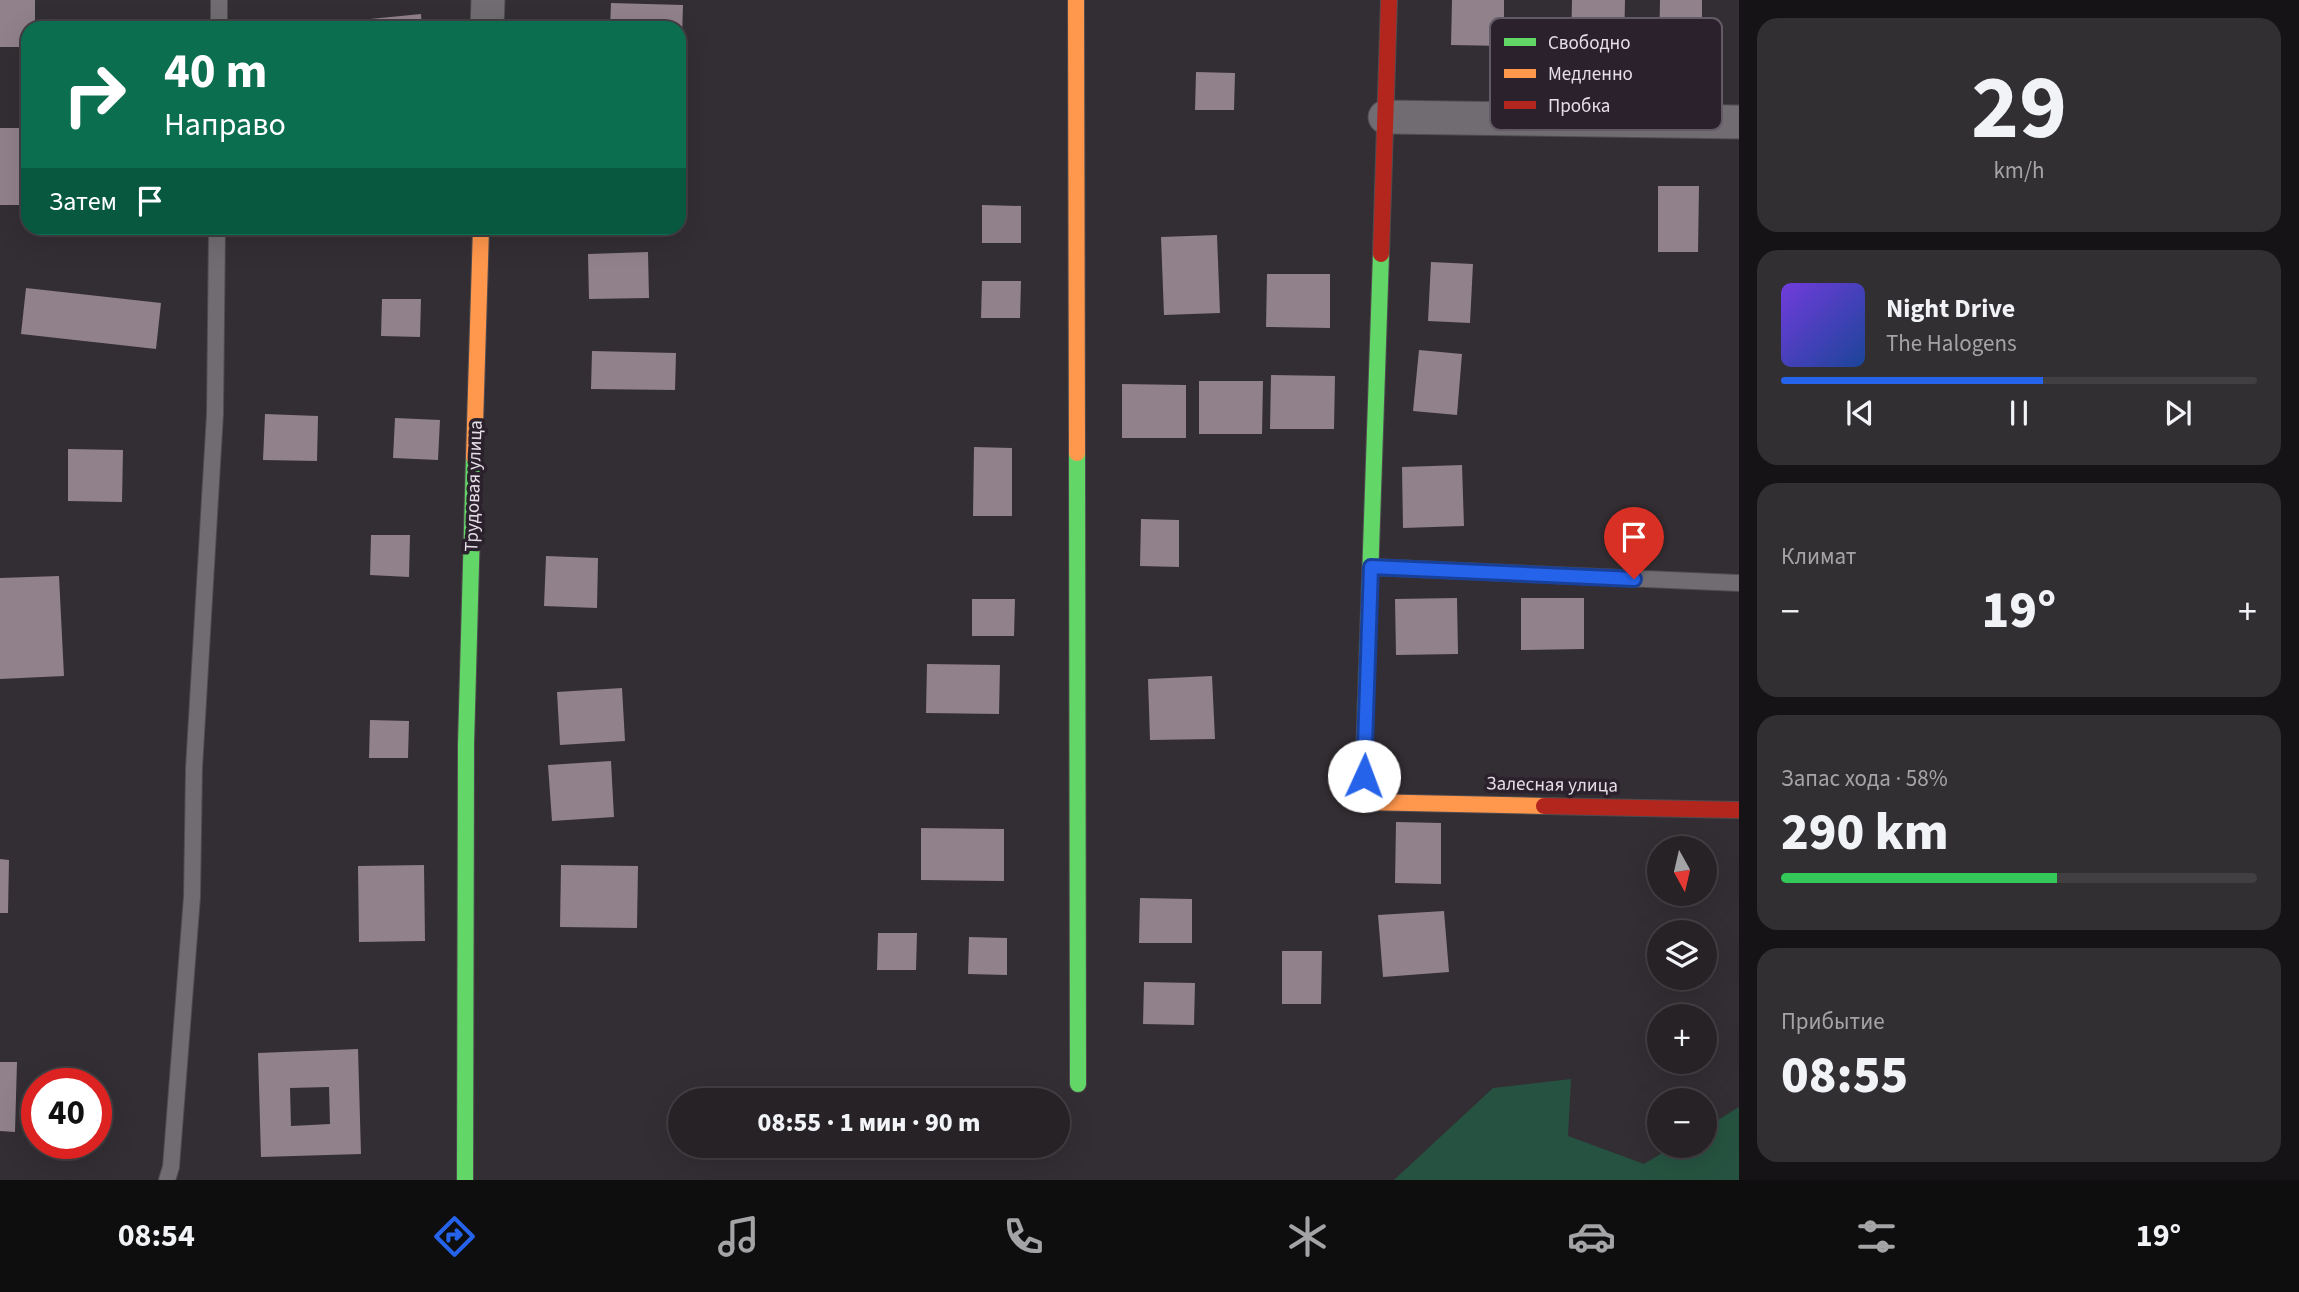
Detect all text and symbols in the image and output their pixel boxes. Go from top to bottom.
legend [1490,18,1722,130]
text: Свободно [1548,30,1631,57]
text: 40 m [164,37,268,107]
text: 29 [1971,44,2067,173]
icon: right [49,49,140,140]
text: Медленно [1548,61,1633,88]
text: Пробка [1548,93,1610,120]
text: Направо [164,102,286,148]
text: km/h [1993,154,2045,187]
icon: arrive [131,182,169,220]
text: Затем [49,183,117,220]
text: Night Drive [1886,290,2015,327]
text: The Halogens [1886,327,2017,360]
icon: previous [1841,394,1879,432]
icon: pause [2000,394,2038,432]
icon: next [2159,394,2197,432]
street label: Трудовая улица [458,420,490,552]
pin [1604,507,1664,579]
icon: arrive [1615,518,1653,556]
text: Климат [1781,540,1856,573]
text: 19° [1982,574,2056,648]
text: − [1781,585,1800,639]
text: + [2238,585,2257,639]
position arrow [1327,739,1401,813]
text: Запас хода · 58% [1781,762,1948,795]
street label: Залесная улица [1486,770,1618,800]
text: 290 km [1781,796,1949,870]
north arrow [1647,836,1717,906]
map controls [1647,836,1717,1158]
button: layers [1647,920,1717,990]
button: + [1647,1004,1717,1074]
text: Прибытие [1781,1005,1885,1038]
text: 08:55 [1781,1039,1908,1113]
speed limit sign: 40 [21,1068,112,1159]
button: − [1647,1088,1717,1158]
text: 08:55 · 1 мин · 90 m [758,1104,980,1141]
icon: directions [430,1212,479,1261]
icon: music [714,1212,763,1261]
icon: phone [999,1212,1048,1261]
icon: climate [1283,1212,1332,1261]
icon: car [1567,1212,1616,1261]
icon: filters [1852,1212,1901,1261]
text: 08:54 [118,1213,195,1259]
text: 19° [2136,1213,2181,1259]

